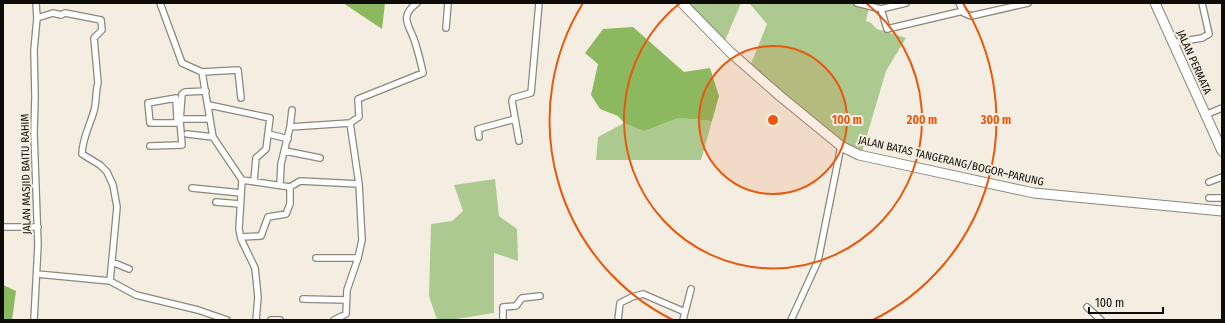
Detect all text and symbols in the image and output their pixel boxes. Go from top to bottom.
street label: JALAN PERMATA [1174,28,1214,96]
street label: JALAN MASJID BAITU RAHIM [18,113,34,234]
centre of rings [766,113,780,127]
text: 100 m [832,113,862,127]
text: 200 m [906,113,937,127]
text: 300 m [980,113,1011,127]
street label: JALAN BATAS TANGERANG/BOGOR–PARUNG [857,133,1045,189]
scale bar [1089,289,1163,315]
text: 100 m [1095,296,1124,310]

